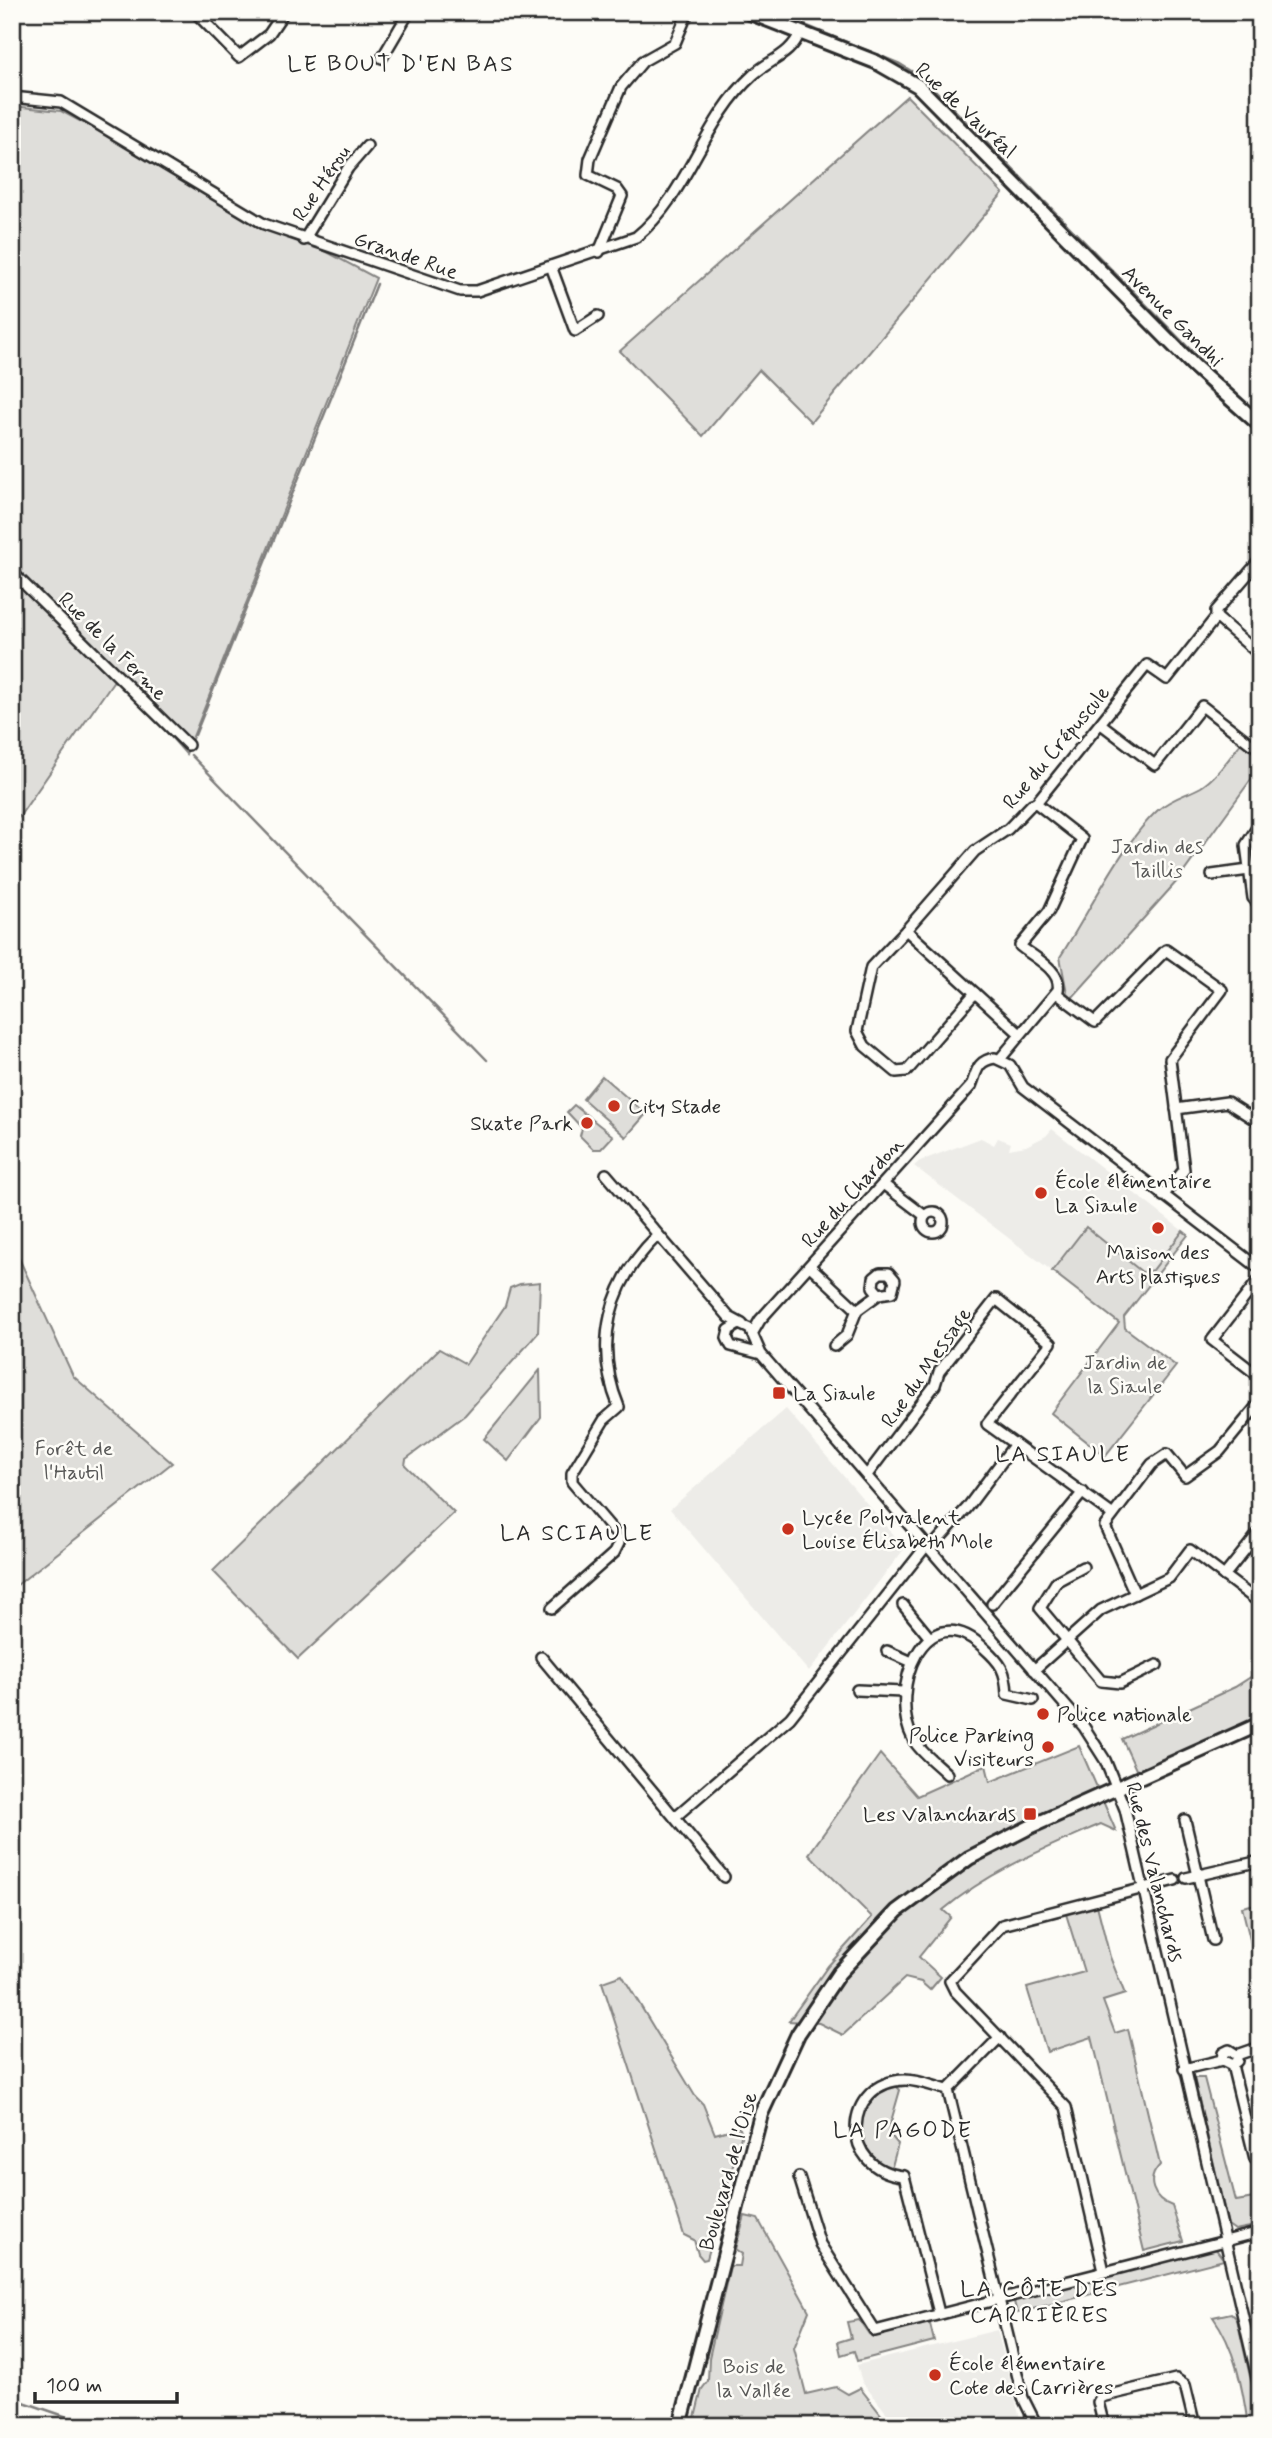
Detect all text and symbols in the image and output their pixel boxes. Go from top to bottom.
district label: LE BOUT D'EN BAS [287,50,515,80]
street label: Rue de Vauréal [908,56,1022,165]
street label: Rue Hérou [286,140,358,227]
street label: Grande Rue [350,225,461,287]
street label: Avenue Gandhi [1115,260,1230,374]
street label: Rue de la Ferme [52,586,173,707]
street label: Rue du Crépuscule [997,680,1117,815]
park label: Jardin des Taillis [1111,833,1203,885]
place label: City Stade [628,1093,721,1121]
marker: City Stade [606,1098,622,1114]
place label: Skate Park [470,1110,573,1138]
marker: Skate Park [579,1115,595,1131]
street label: Rue du Chardon [795,1131,910,1254]
place label: École élémentaire La Siaule [1055,1168,1212,1220]
marker: École élémentaire La Siaule [1033,1185,1049,1201]
marker: Maison des Arts plastiques [1150,1220,1166,1236]
place label: Maison des Arts plastiques [1096,1239,1220,1291]
street label: Rue du Message [875,1302,980,1435]
park label: Jardin de la Siaule [1083,1349,1167,1401]
place label: La Siaule [793,1380,876,1408]
marker: La Siaule [771,1385,787,1401]
park label: Forêt de l'Hautil [35,1435,113,1487]
district label: LA SIAULE [995,1440,1131,1470]
place label: Lycée Polyvalent Louise Élisabeth Mole [802,1504,993,1556]
district label: LA SCIAULE [500,1519,654,1549]
marker: Lycée Polyvalent Louise Élisabeth Mole [780,1521,796,1537]
place label: Police nationale [1057,1701,1192,1729]
marker: Police nationale [1035,1706,1051,1722]
place label: Police Parking Visiteurs [909,1722,1034,1774]
marker: Police Parking Visiteurs [1040,1739,1056,1755]
street label: Rue des Valanchards [1118,1779,1190,1965]
place label: Les Valanchards [863,1801,1016,1829]
marker: Les Valanchards [1022,1806,1038,1822]
street label: Boulevard de l'Oise [693,2089,765,2254]
district label: LA PAGODE [833,2116,973,2146]
district label: LA CÔTE DES CARRIÈRES [960,2275,1120,2331]
place label: École élémentaire Cote des Carrières [949,2350,1113,2402]
park label: Bois de la Vallée [717,2353,791,2405]
scale bar [35,2361,177,2405]
marker: École élémentaire Cote des Carrières [927,2367,943,2383]
text: 100 m [46,2372,102,2400]

